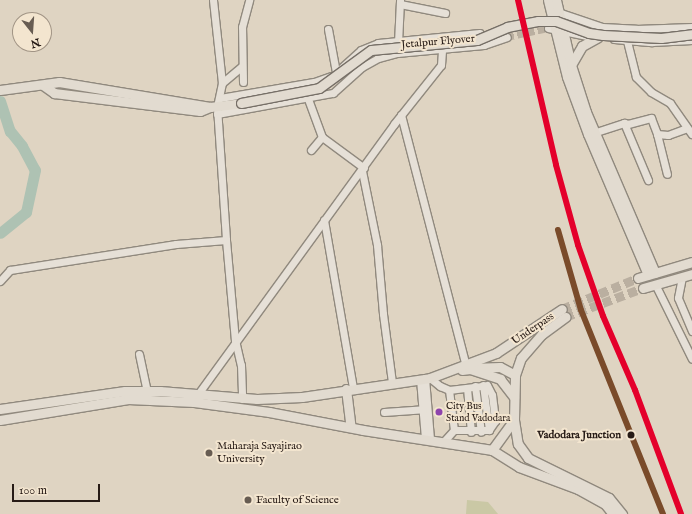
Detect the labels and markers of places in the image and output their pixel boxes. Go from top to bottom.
place label: City Bus Stand Vadodara [446,400,510,424]
marker: City Bus Stand Vadodara [434,407,444,417]
place label: Vadodara Junction [537,428,621,442]
marker: Vadodara Junction [624,428,638,442]
place label: Maharaja Sayajirao University [217,440,302,466]
marker: Maharaja Sayajirao University [204,448,214,458]
place label: Faculty of Science [256,493,339,507]
marker: Faculty of Science [243,495,253,505]

